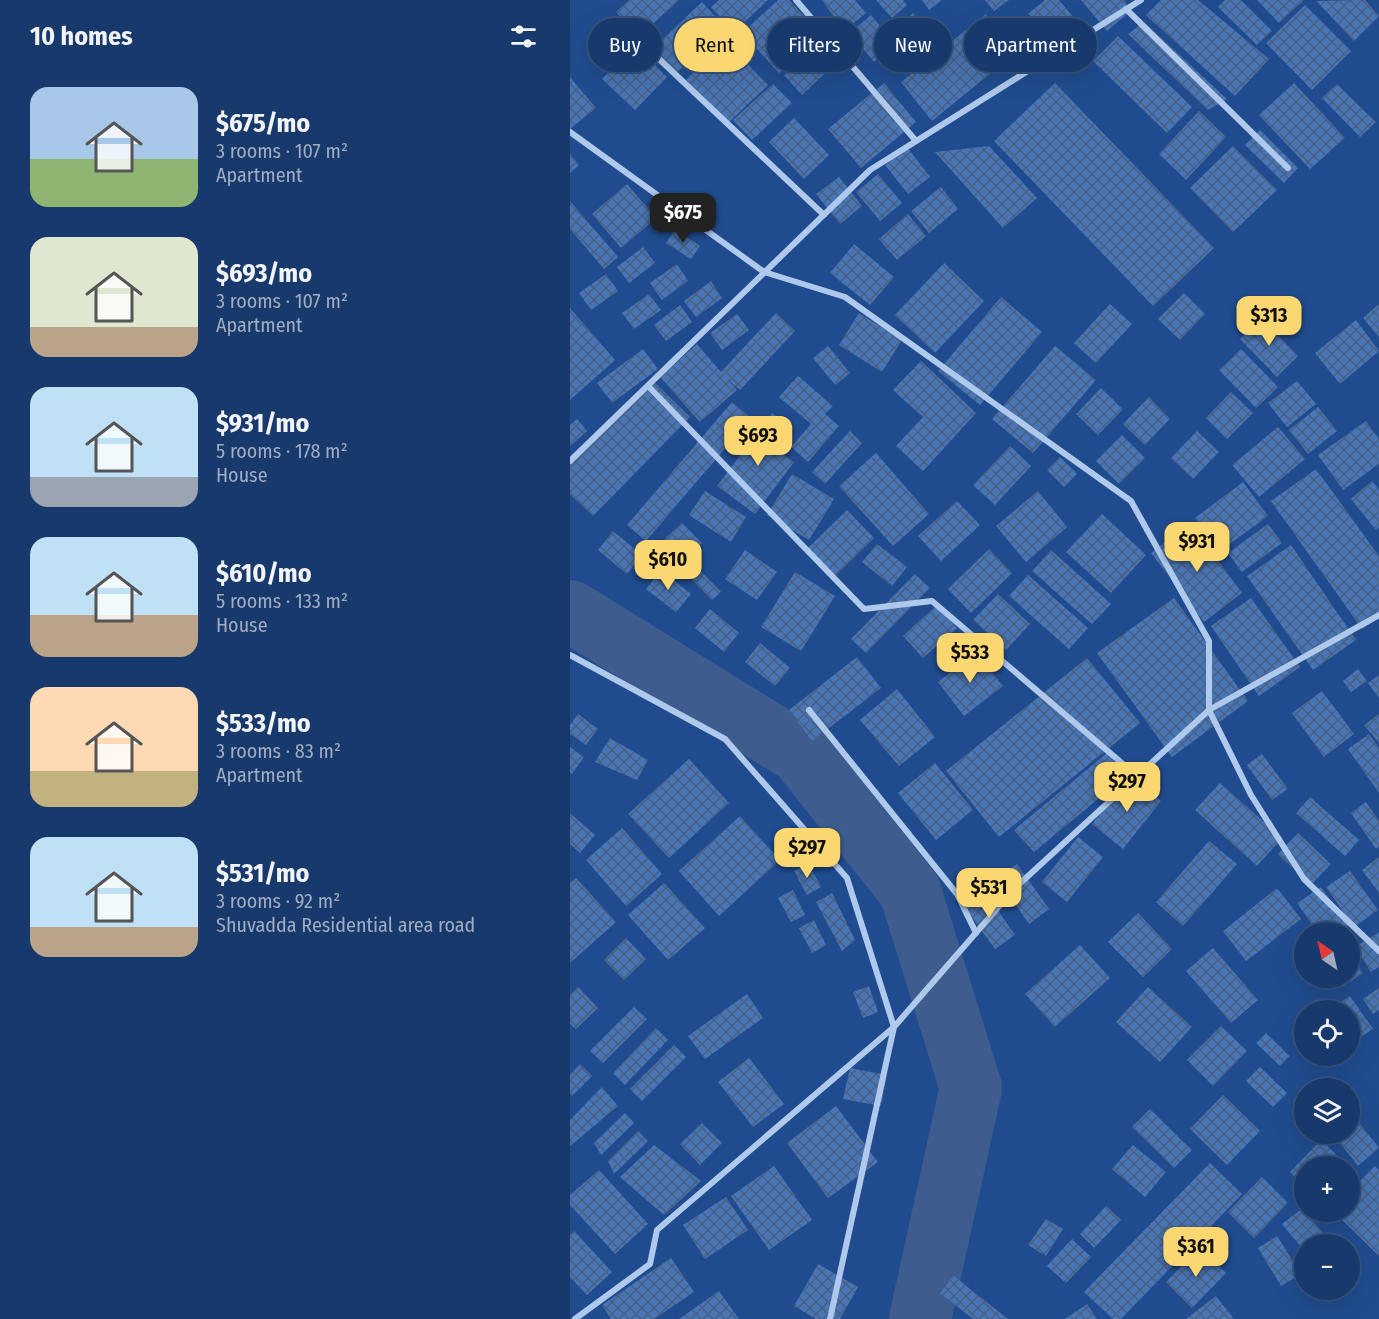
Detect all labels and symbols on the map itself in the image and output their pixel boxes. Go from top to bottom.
pin: $675 [647,193,719,244]
pin: $313 [1233,296,1305,347]
pin: $693 [722,416,794,467]
pin: $931 [1161,522,1233,573]
pin: $610 [632,540,704,591]
pin: $533 [934,633,1006,684]
pin: $297 [1091,762,1163,813]
pin: $297 [771,828,843,879]
pin: $531 [953,868,1025,919]
north arrow [1294,922,1360,988]
pin: $361 [1160,1227,1232,1278]

